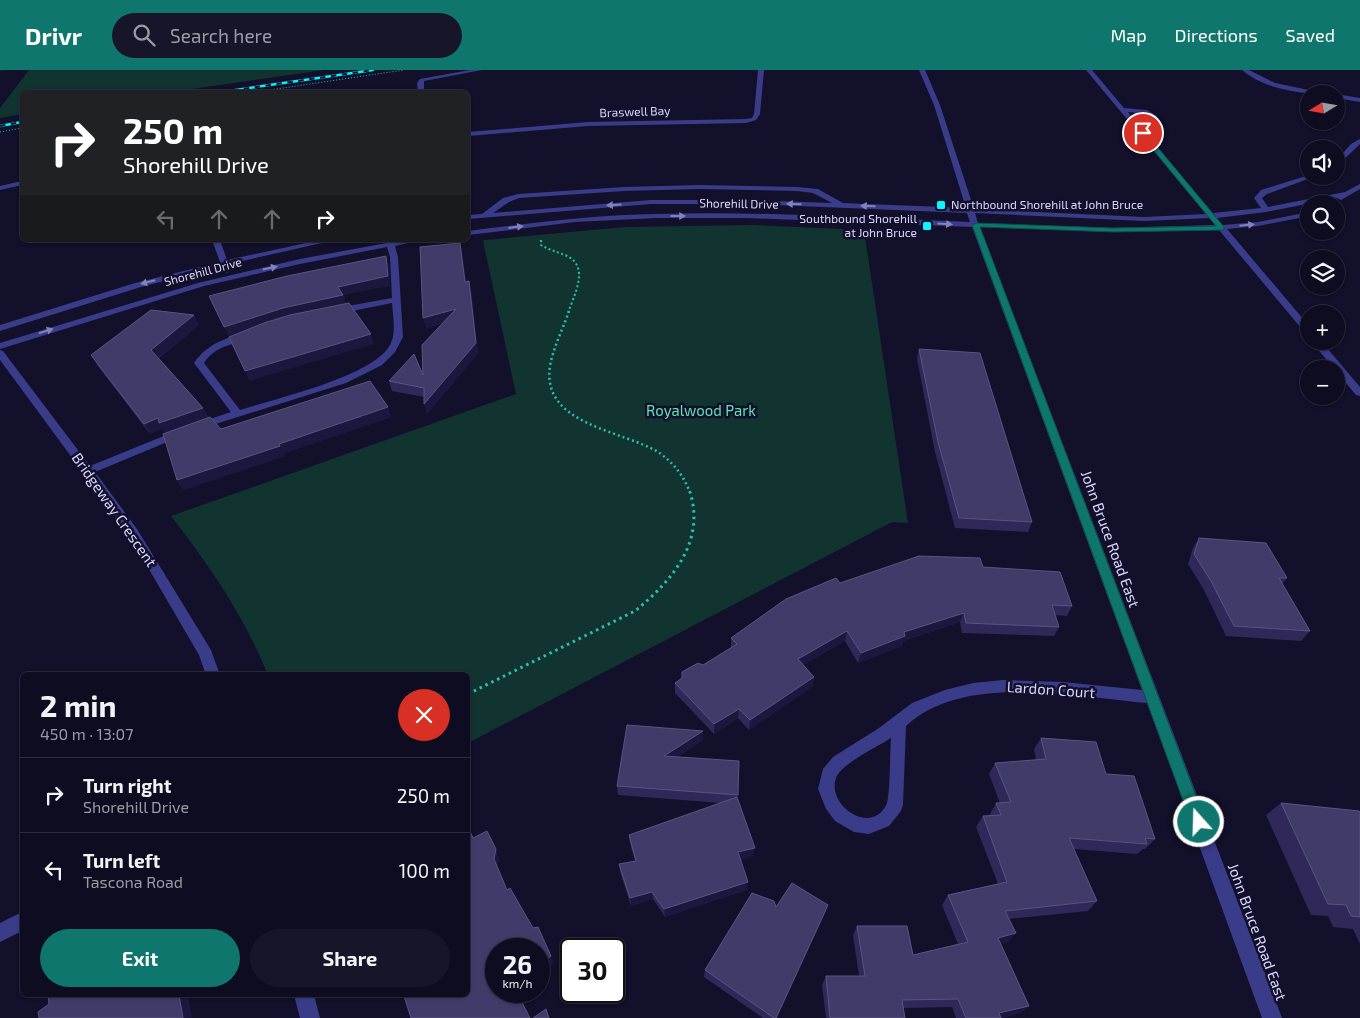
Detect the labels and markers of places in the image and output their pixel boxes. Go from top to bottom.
pin [1122,112,1164,154]
place label: Northbound Shorehill at John Bruce [951,197,1143,211]
marker: Northbound Shorehill at John Bruce [935,199,947,211]
place label: Southbound Shorehill at John Bruce [799,211,917,239]
marker: Southbound Shorehill at John Bruce [921,220,933,232]

